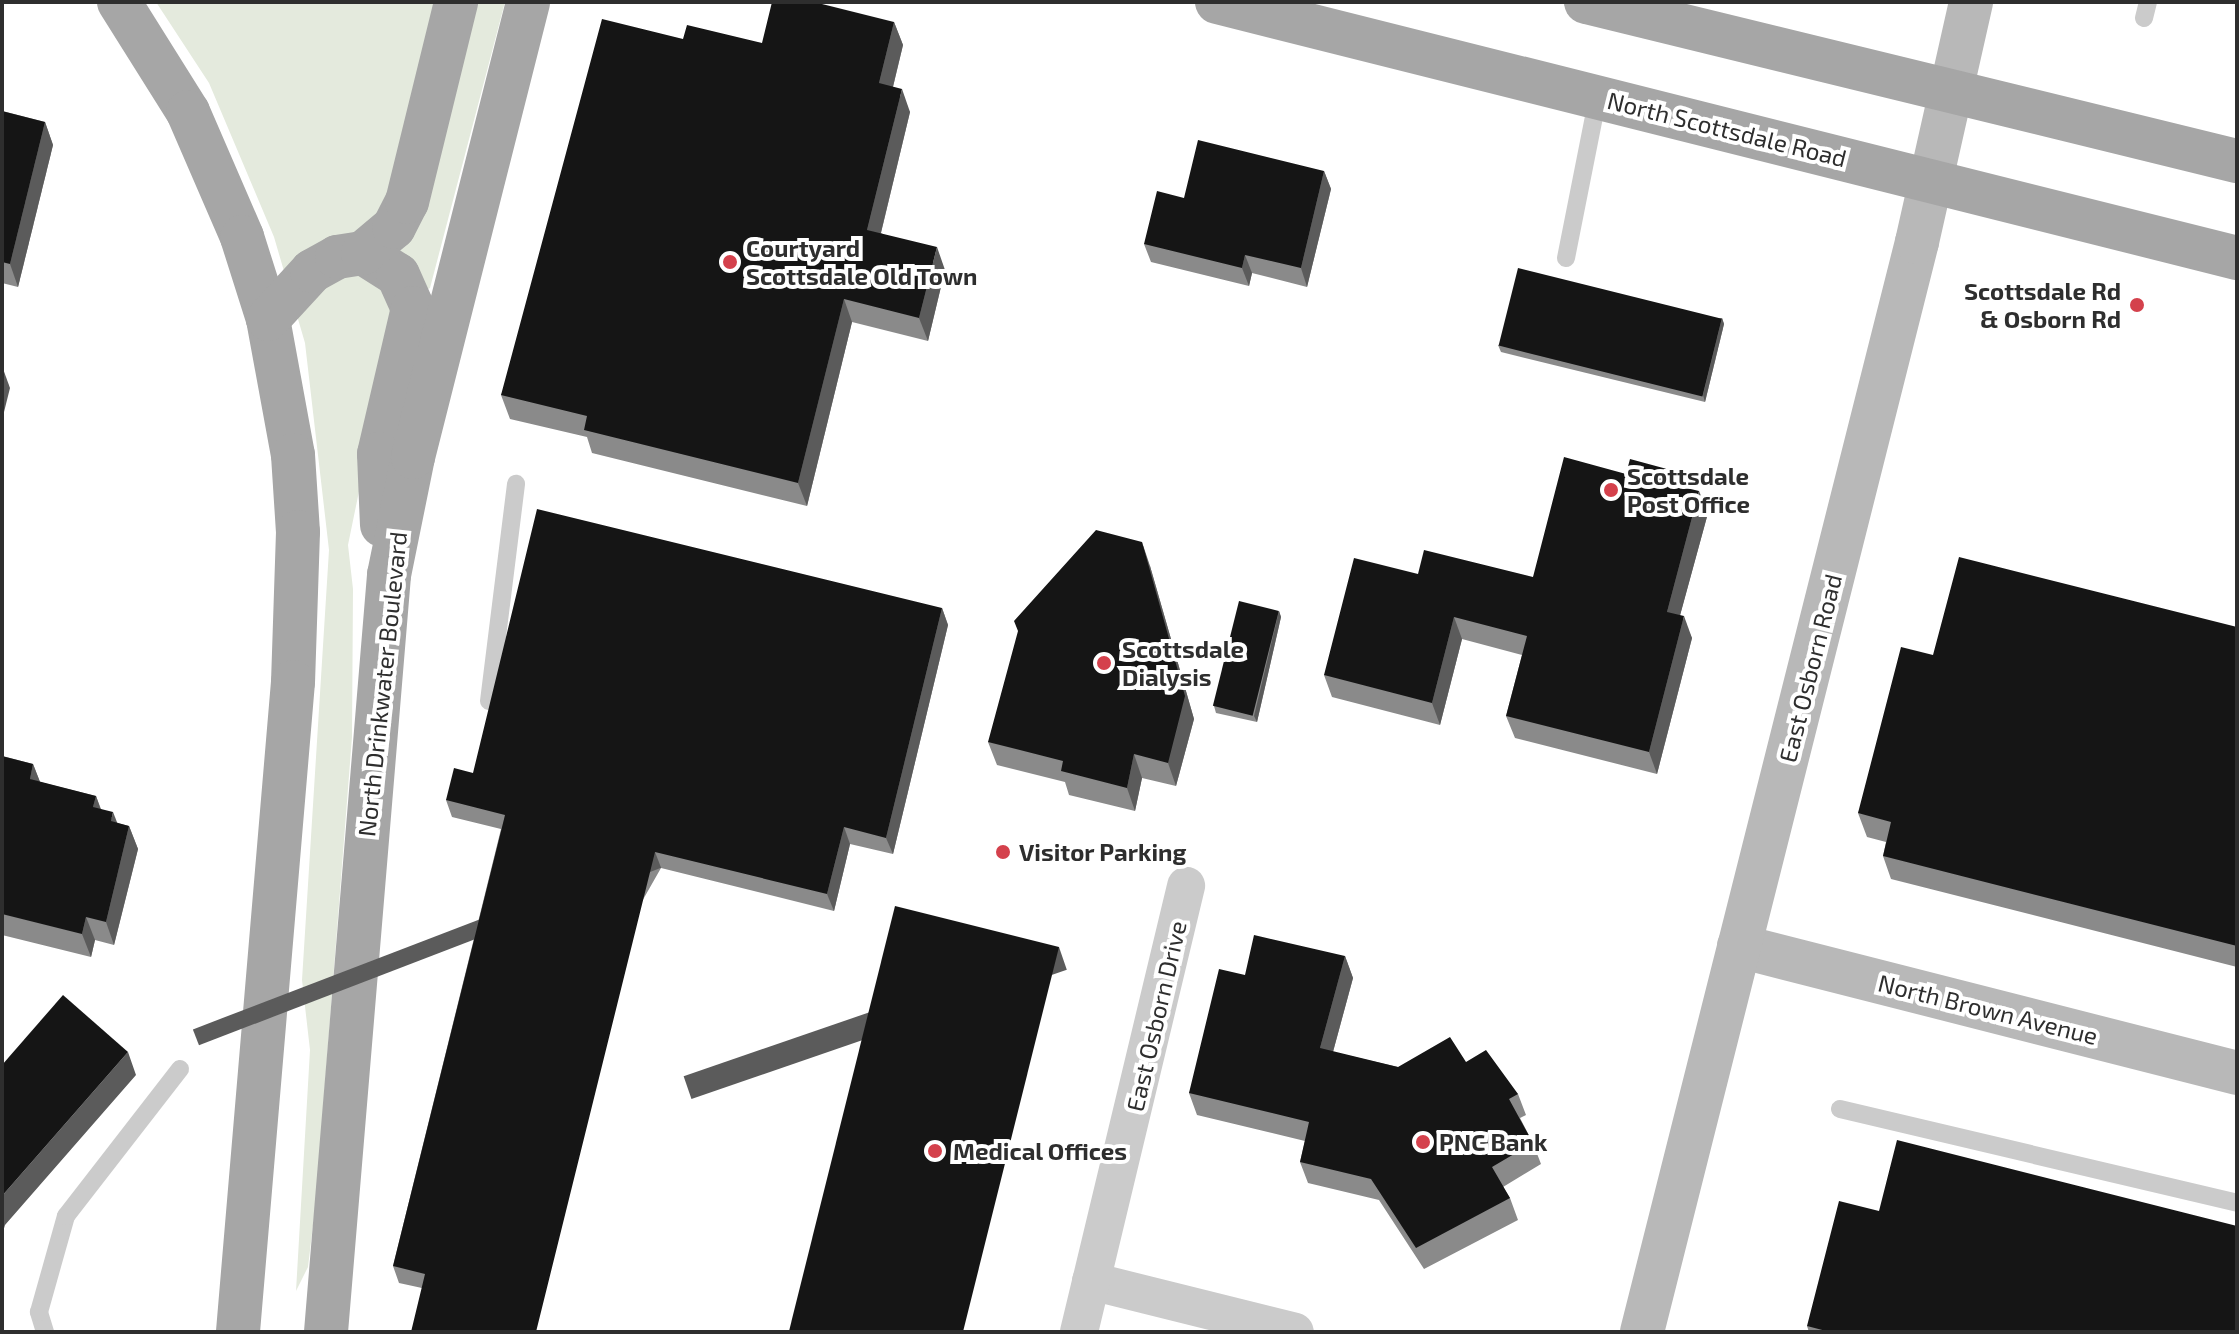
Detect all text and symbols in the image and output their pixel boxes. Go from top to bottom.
street label: North Scottsdale Road [1605,85,1849,173]
place label: Courtyard Scottsdale Old Town [746,234,978,290]
marker: Courtyard Scottsdale Old Town [721,253,739,271]
place label: Scottsdale Rd & Osborn Rd [1964,277,2121,333]
marker: Scottsdale Rd & Osborn Rd [2128,296,2146,314]
place label: Scottsdale Post Office [1627,462,1750,518]
marker: Scottsdale Post Office [1602,481,1620,499]
street label: North Drinkwater Boulevard [352,530,412,838]
street label: East Osborn Road [1773,571,1847,765]
place label: Scottsdale Dialysis [1122,635,1244,691]
marker: Scottsdale Dialysis [1093,652,1115,674]
place label: Visitor Parking [1019,838,1187,866]
marker: Visitor Parking [994,843,1012,861]
street label: East Osborn Drive [1120,918,1192,1114]
street label: North Brown Avenue [1875,968,2101,1050]
place label: PNC Bank [1439,1128,1547,1156]
marker: PNC Bank [1414,1133,1432,1151]
place label: Medical Offices [953,1137,1128,1165]
marker: Medical Offices [924,1140,946,1162]

